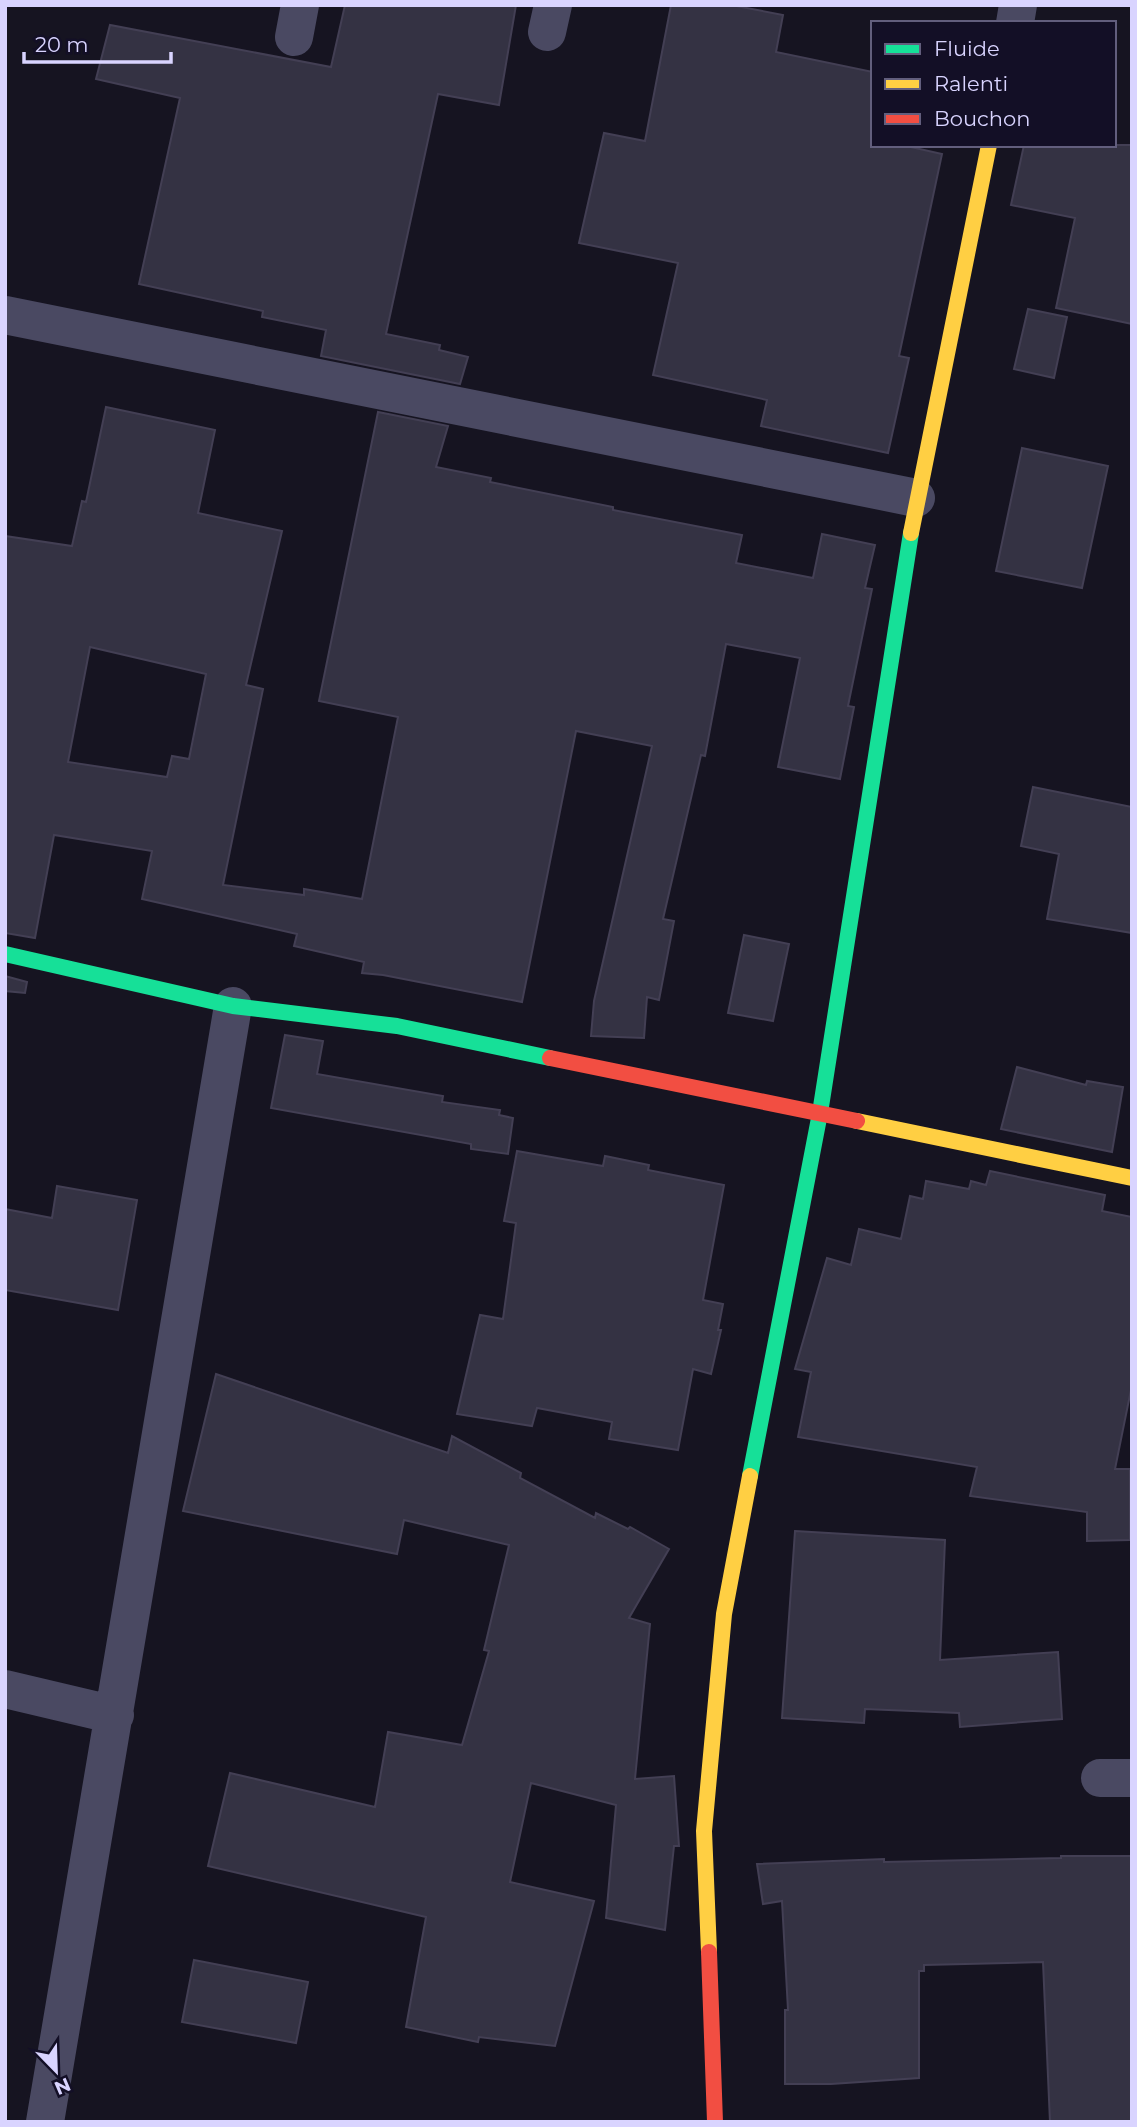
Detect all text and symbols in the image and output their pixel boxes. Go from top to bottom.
scale bar [24,21,172,65]
legend [871,21,1116,147]
text: 20 m [35,32,89,57]
text: Fluide [934,36,1000,61]
text: Ralenti [934,71,1008,96]
text: Bouchon [934,106,1030,131]
north arrow [21,2036,91,2106]
text: N [51,2073,74,2100]

